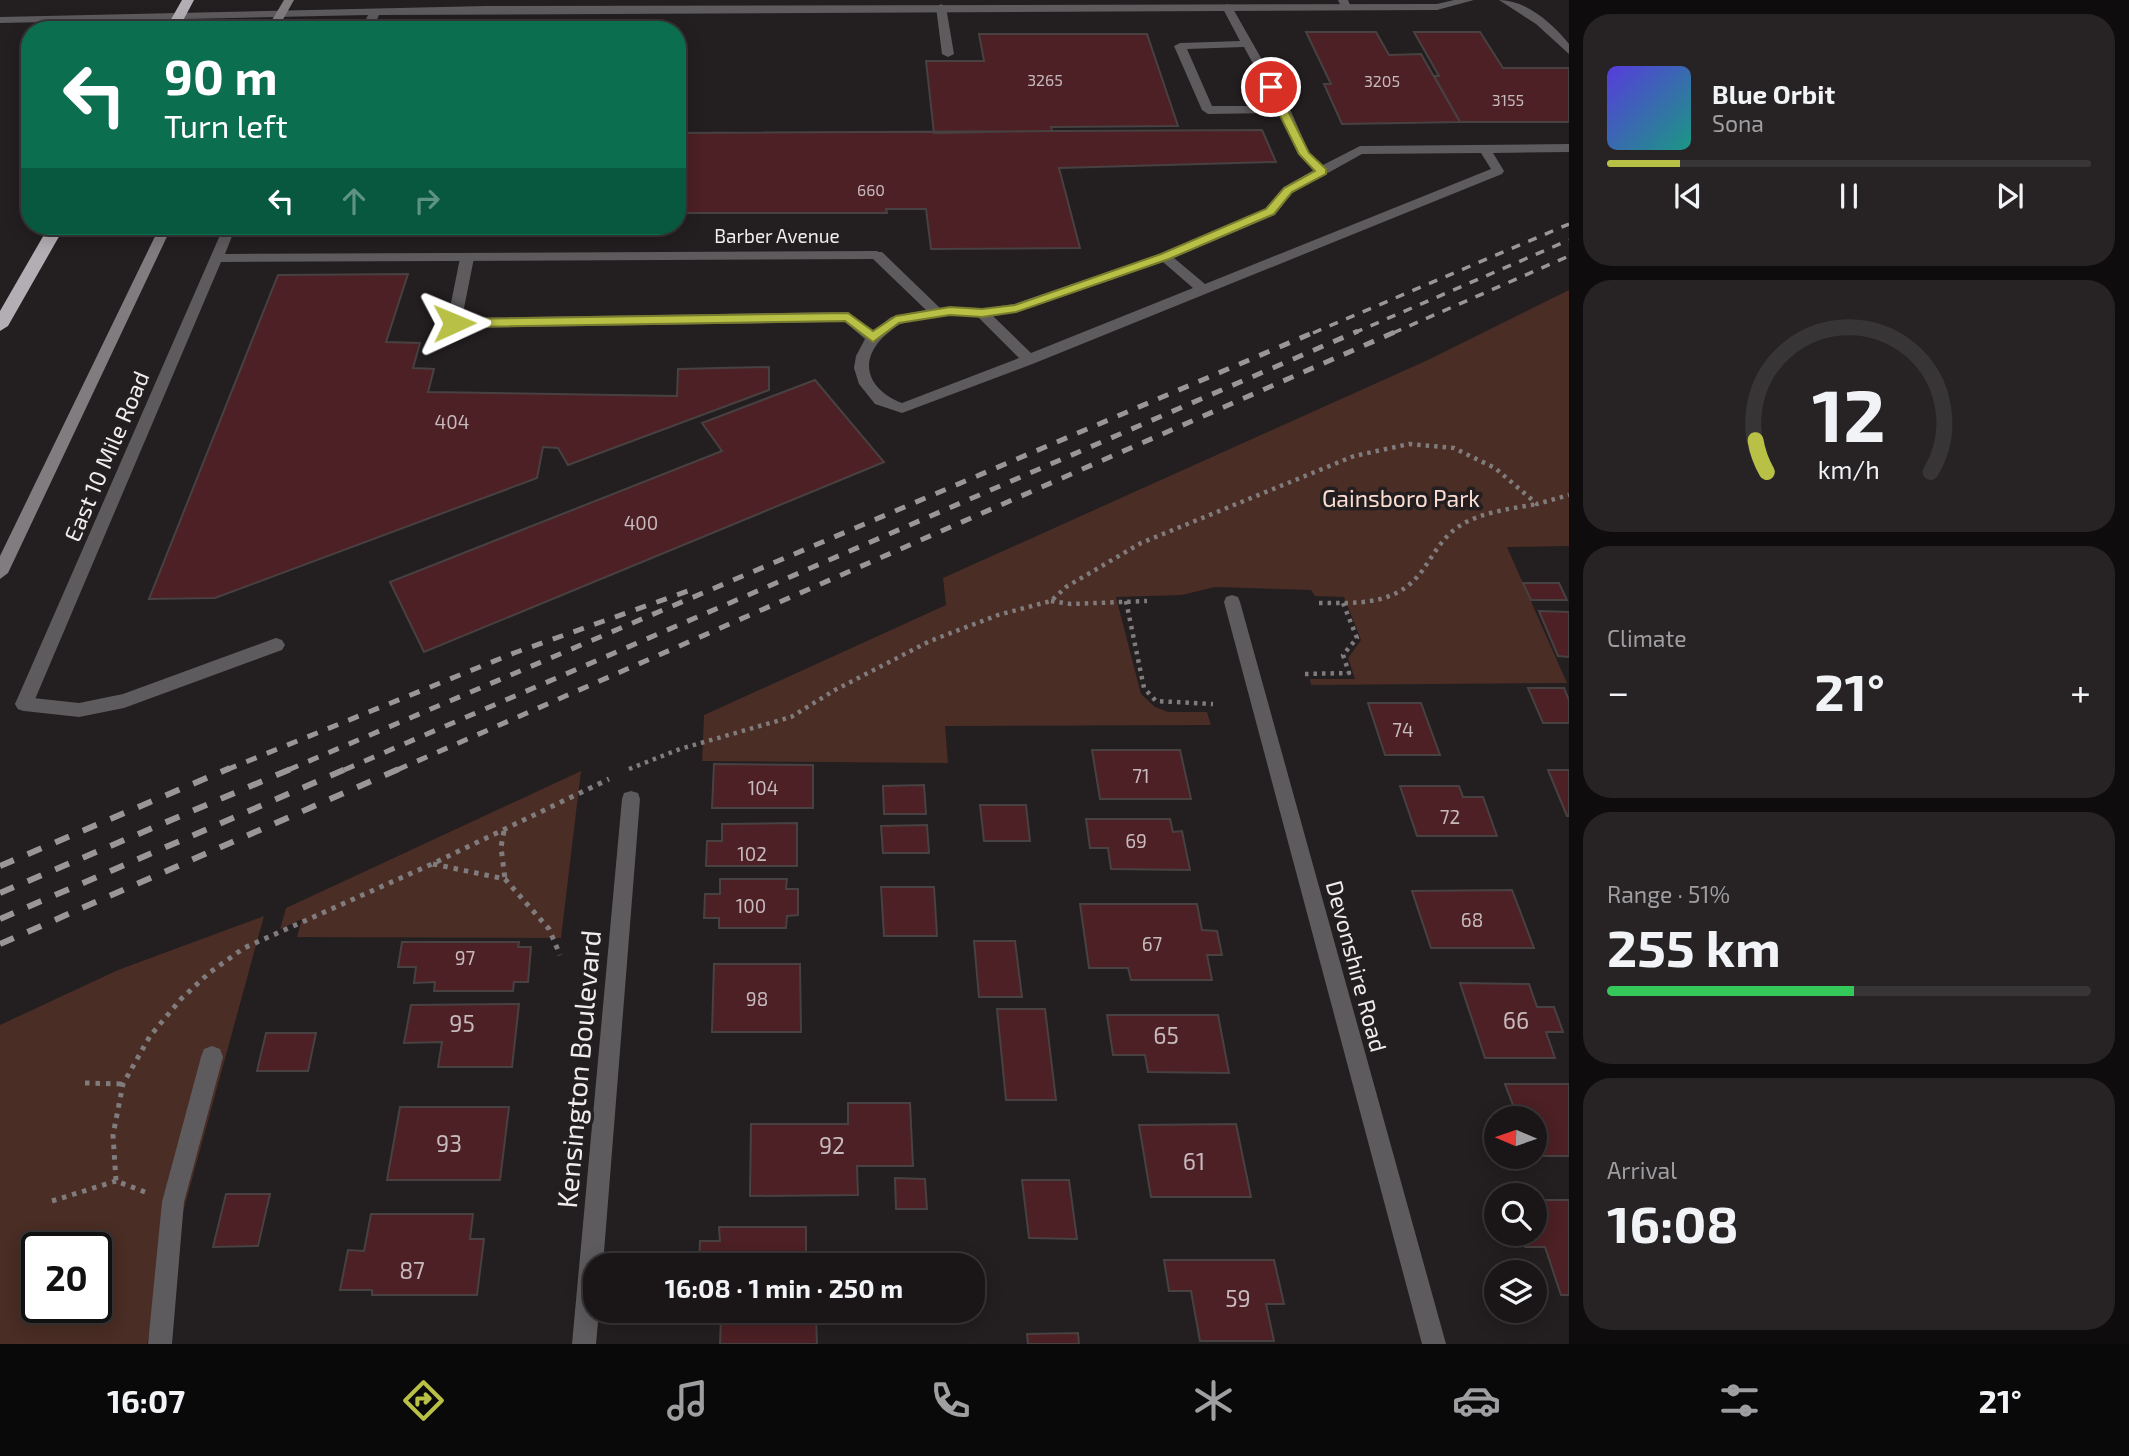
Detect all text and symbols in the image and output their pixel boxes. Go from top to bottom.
text: 90 m [164,46,278,105]
icon: left [49,49,140,140]
pin [1241,57,1301,117]
icon: arrive [1252,68,1290,106]
house number: 3265 [1027,70,1063,89]
house number: 3205 [1364,71,1400,90]
text: Blue Orbit [1712,78,1835,109]
house number: 3155 [1492,90,1524,109]
text: Turn left [164,106,288,144]
text: Sona [1712,109,1764,137]
icon: previous [1669,177,1707,215]
icon: pause [1830,177,1868,215]
icon: next [1991,177,2029,215]
house number: 660 [857,180,885,199]
icon: left [262,182,300,220]
icon: ahead [335,182,373,220]
icon: right [408,182,446,220]
street label: Barber Avenue [714,224,840,247]
position arrow [417,286,491,360]
street label: East 10 Mile Road [57,367,155,545]
text: 12 [1812,369,1886,457]
house number: 404 [435,410,469,433]
text: km/h [1818,454,1880,484]
park label: Gainsboro Park [1322,484,1480,512]
house number: 400 [624,511,658,534]
text: Climate [1607,624,1687,652]
text: 21° [1814,659,1885,721]
text: − [1607,668,1629,714]
text: + [2070,668,2091,714]
house number: 74 [1392,718,1414,741]
house number: 71 [1132,764,1150,787]
house number: 104 [748,776,778,799]
house number: 72 [1440,805,1460,828]
house number: 69 [1125,829,1147,852]
house number: 102 [737,842,767,865]
street label: Devonshire Road [1321,877,1393,1055]
text: Range · 51% [1607,880,1730,908]
house number: 100 [736,894,766,917]
house number: 68 [1461,908,1483,931]
text: 255 km [1607,915,1781,977]
street label: Kensington Boulevard [549,928,607,1210]
house number: 67 [1142,932,1163,955]
house number: 97 [455,946,476,969]
house number: 98 [746,987,768,1010]
house number: 66 [1503,1006,1529,1034]
house number: 95 [449,1009,475,1037]
house number: 65 [1153,1021,1179,1049]
north arrow [1484,1106,1547,1169]
map controls [1484,1106,1547,1323]
house number: 93 [436,1129,462,1157]
house number: 92 [819,1131,845,1159]
house number: 61 [1183,1147,1205,1175]
text: Arrival [1607,1156,1677,1184]
button: search [1484,1183,1547,1246]
text: 16:08 [1607,1191,1739,1253]
speed limit sign: 20 [21,1232,112,1323]
house number: 87 [399,1256,425,1284]
button: layers [1484,1260,1547,1323]
text: 16:08 · 1 min · 250 m [665,1272,903,1303]
house number: 59 [1225,1284,1251,1312]
icon: directions [399,1376,448,1425]
icon: music [663,1376,712,1425]
icon: phone [926,1376,975,1425]
icon: climate [1189,1376,1238,1425]
icon: car [1452,1376,1501,1425]
icon: filters [1715,1376,1764,1425]
text: 16:07 [107,1381,185,1419]
text: 21° [1978,1381,2022,1419]

